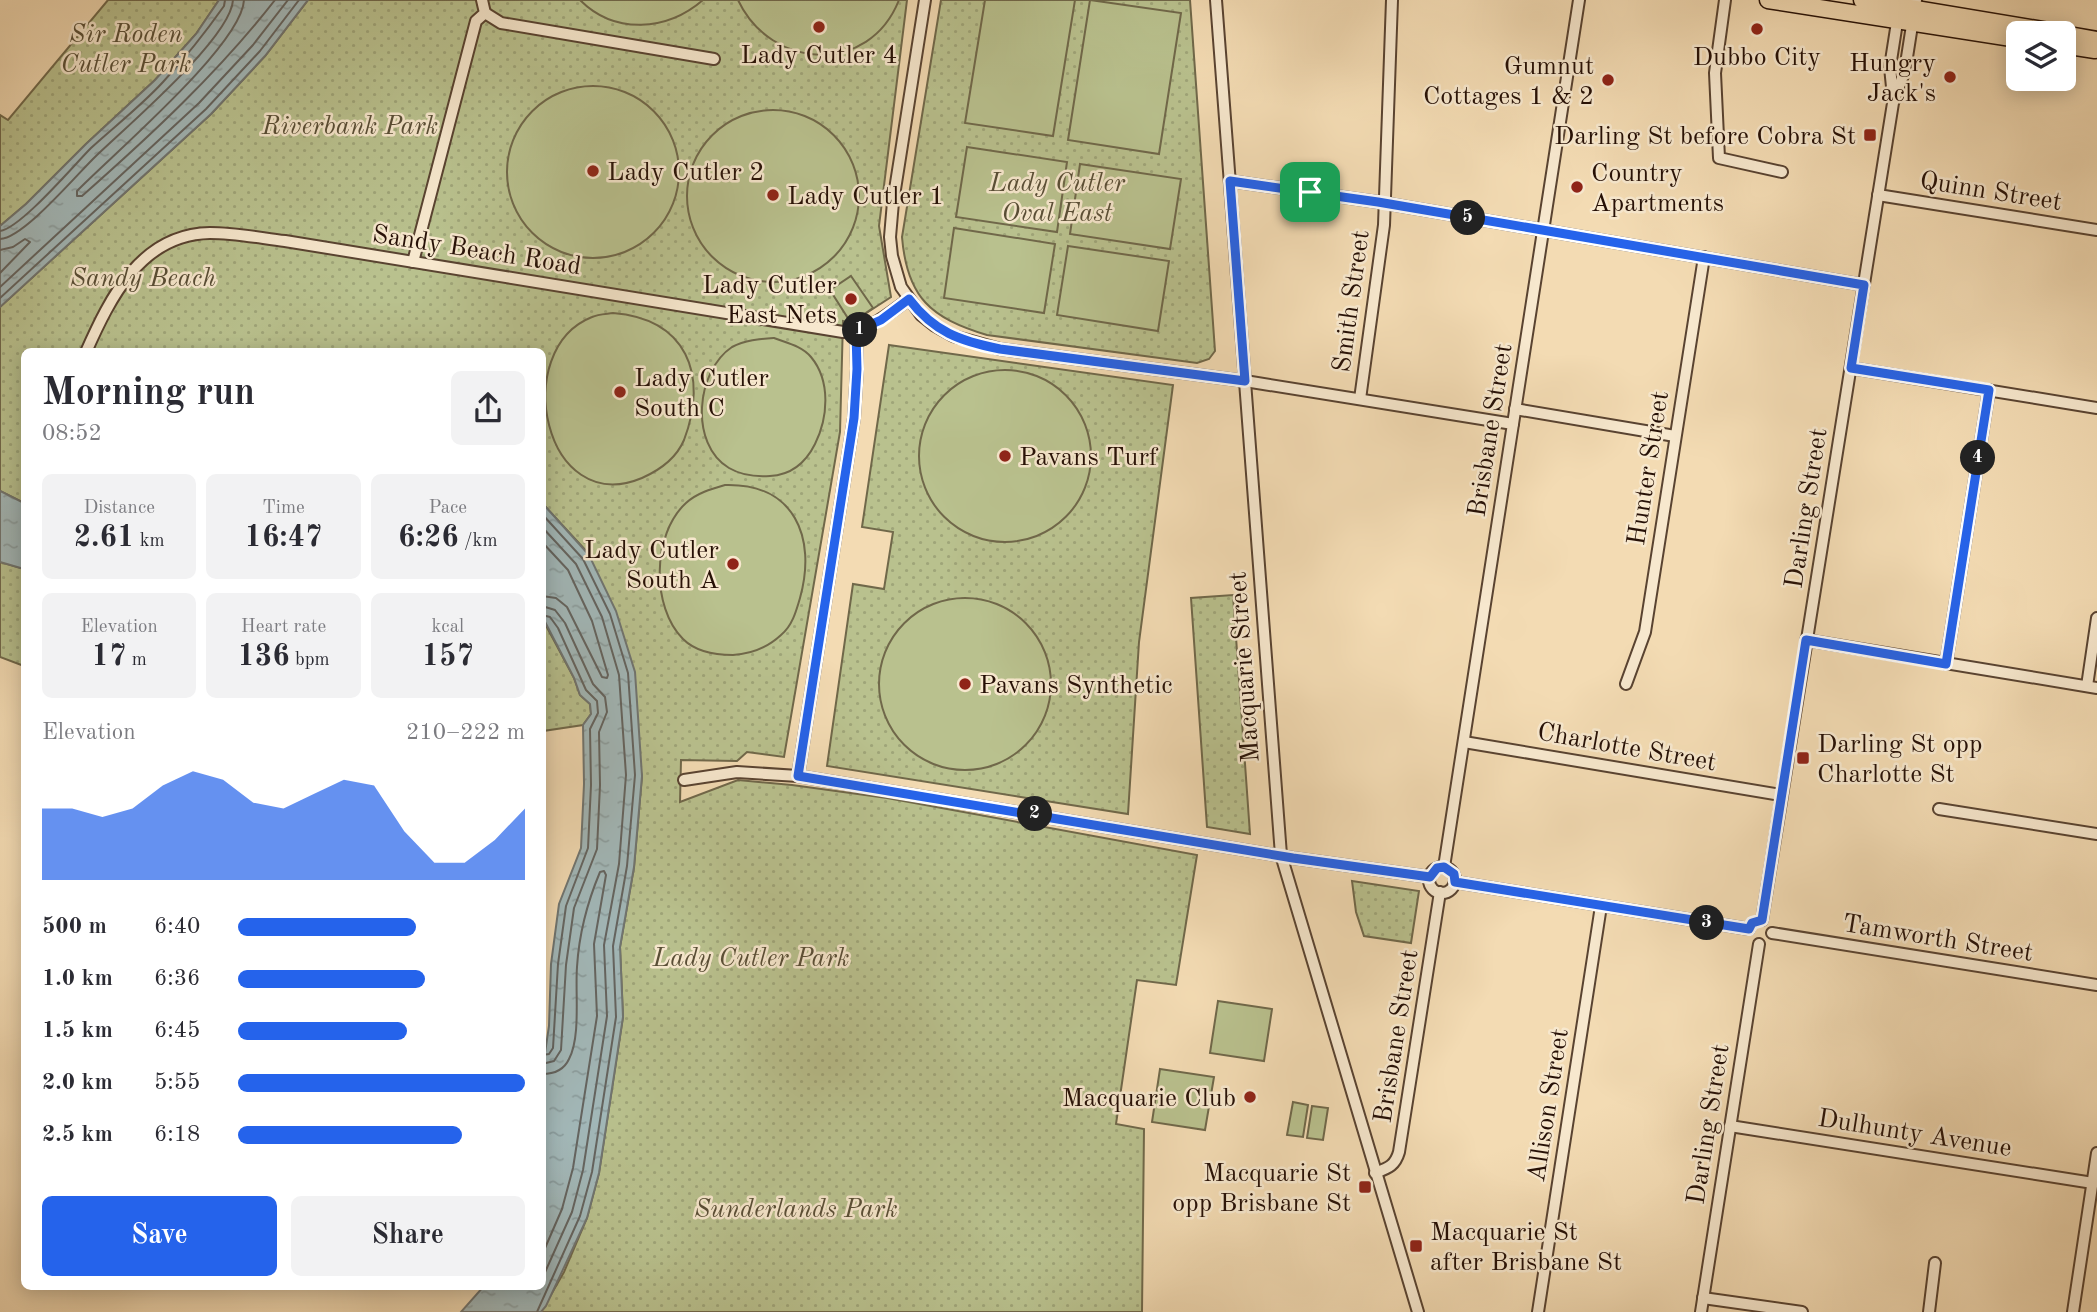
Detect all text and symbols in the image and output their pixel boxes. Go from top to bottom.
marker: Lady Cutler 4 [811,19,827,35]
marker: Dubbo City [1749,21,1765,37]
map controls [2006,21,2076,91]
button: layers [2006,21,2076,91]
park label: Sir Roden Cutler Park [61,22,192,78]
place label: Lady Cutler 4 [740,43,898,69]
place label: Dubbo City [1693,45,1821,71]
place label: Hungry Jack's [1849,51,1936,107]
place label: Gumnut Cottages 1 & 2 [1423,54,1594,110]
marker: Hungry Jack's [1942,69,1958,85]
marker: Gumnut Cottages 1 & 2 [1600,72,1616,88]
park label: Riverbank Park [261,114,438,140]
place label: Darling St before Cobra St [1554,124,1856,150]
marker: Darling St before Cobra St [1862,127,1878,143]
place label: Lady Cutler 2 [607,160,764,186]
place label: Country Apartments [1591,161,1724,217]
pin [1280,162,1340,222]
marker: Lady Cutler 2 [585,163,601,179]
street label: Quinn Street [1918,168,2064,216]
park label: Lady Cutler Oval East [988,171,1126,227]
icon: arrive [1291,173,1329,211]
marker: Country Apartments [1569,179,1585,195]
place label: Lady Cutler 1 [787,184,944,210]
marker: Lady Cutler 1 [765,187,781,203]
pin: 5 [1450,200,1486,235]
text: 5 [1462,208,1473,227]
street label: Sandy Beach Road [370,222,583,280]
street label: Smith Street [1329,229,1375,374]
park label: Sandy Beach [70,266,216,292]
place label: Lady Cutler East Nets [702,273,837,329]
marker: Lady Cutler East Nets [843,291,859,307]
pin: 1 [842,312,878,348]
text: 1 [854,320,865,339]
street label: Brisbane Street [1464,342,1518,519]
place label: Lady Cutler South C [634,366,769,422]
button: share [451,371,525,445]
text: Morning run [42,375,255,413]
marker: Lady Cutler South C [612,384,628,400]
street label: Hunter Street [1624,389,1674,548]
text: 08:52 [42,422,102,445]
street label: Darling Street [1781,426,1832,590]
pin: 4 [1960,440,1996,476]
place label: Pavans Turf [1019,445,1159,471]
marker: Pavans Turf [997,448,1013,464]
text: 4 [1972,448,1983,467]
text: Distance [83,499,155,518]
text: Time [262,499,305,518]
text: Pace [429,499,467,518]
text: 2.61 [74,523,134,553]
text: 16:47 [244,523,322,553]
text: 6:26 [398,523,459,553]
text: km [134,532,165,551]
text: /km [459,532,498,551]
place label: Lady Cutler South A [584,538,719,594]
marker: Lady Cutler South A [725,556,741,572]
street label: Macquarie Street [1225,570,1265,763]
text: Elevation [81,618,158,637]
text: Heart rate [241,618,326,637]
text: kcal [431,618,464,637]
text: 17 [92,642,126,672]
text: 136 [237,642,290,672]
text: 157 [422,642,474,672]
text: m [126,651,147,670]
text: bpm [290,651,330,670]
place label: Pavans Synthetic [979,673,1173,699]
marker: Pavans Synthetic [957,676,973,692]
street label: Charlotte Street [1535,719,1718,777]
text: Elevation [42,721,136,744]
text: 210–222 m [406,721,525,744]
place label: Darling St opp Charlotte St [1817,732,1983,788]
marker: Darling St opp Charlotte St [1795,750,1811,766]
pin: 2 [1018,796,1052,832]
text: 2 [1029,804,1040,823]
pin: 3 [1690,906,1724,940]
street label: Tamworth Street [1841,911,2035,967]
text: 3 [1701,913,1712,932]
text: 500 m [42,915,107,938]
text: 6:40 [154,915,200,938]
park label: Lady Cutler Park [652,946,849,972]
street label: Brisbane Street [1370,948,1424,1125]
text: 1.0 km [42,967,113,990]
text: 6:36 [154,967,200,990]
text: 1.5 km [42,1019,113,1042]
text: 6:45 [154,1019,200,1042]
street label: Allison Street [1524,1027,1574,1184]
street label: Darling Street [1683,1042,1734,1206]
text: 2.0 km [42,1071,113,1094]
text: 5:55 [154,1071,200,1094]
place label: Macquarie Club [1062,1086,1236,1112]
marker: Macquarie Club [1242,1089,1258,1105]
street label: Dulhunty Avenue [1816,1106,2014,1162]
text: 2.5 km [42,1123,113,1146]
text: 6:18 [154,1123,200,1146]
place label: Macquarie St opp Brisbane St [1172,1161,1351,1217]
marker: Macquarie St opp Brisbane St [1357,1179,1373,1195]
button: Save [42,1196,277,1276]
button: Share [291,1196,525,1276]
park label: Sunderlands Park [694,1197,898,1223]
place label: Macquarie St after Brisbane St [1430,1220,1622,1276]
marker: Macquarie St after Brisbane St [1408,1238,1424,1254]

